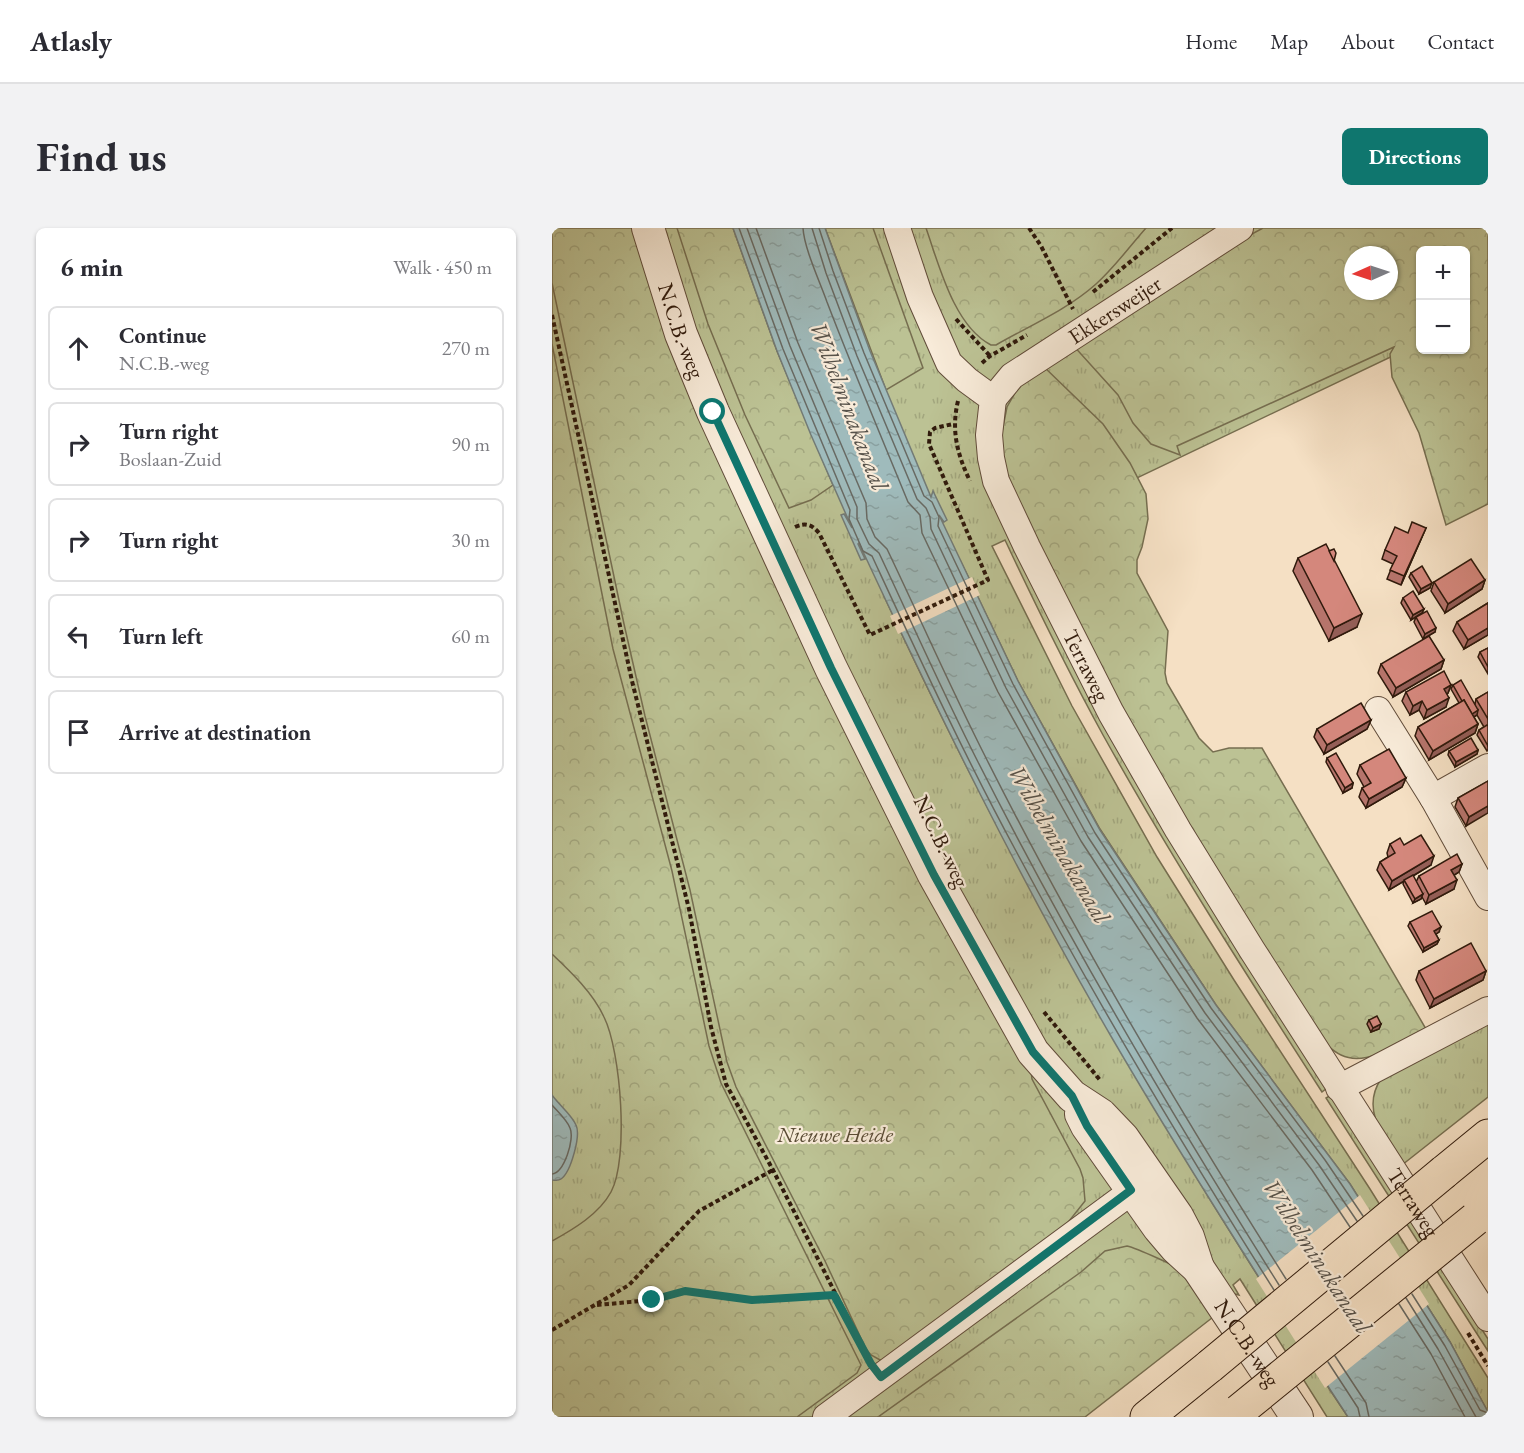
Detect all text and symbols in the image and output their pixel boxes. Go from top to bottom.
text: Atlasly [30,23,112,59]
text: Home [1185,28,1237,55]
text: Map [1270,28,1308,55]
text: About [1341,28,1394,55]
text: Contact [1427,28,1494,55]
button: Directions [1342,128,1488,185]
text: Find us [36,129,167,184]
north arrow [1344,246,1398,300]
map controls [1416,246,1470,354]
button: + [1416,246,1470,300]
text: 6 min [60,250,123,284]
text: Walk · 450 m [393,254,492,280]
street label: Ekkersweijer [1063,269,1167,351]
street label: N.C.B.-weg [651,280,712,383]
button: − [1416,300,1470,354]
water label: Wilhelminakanaal [803,317,896,496]
text: Continue [119,321,206,350]
icon: ahead [62,332,95,365]
text: 270 m [442,335,490,361]
text: N.C.B.-weg [119,350,209,376]
route start [699,398,725,424]
text: Turn right [119,417,218,446]
icon: right [62,428,95,461]
text: 90 m [451,431,490,457]
text: Boslaan-Zuid [119,446,222,472]
icon: right [62,524,95,557]
text: Turn right [119,526,218,555]
text: 30 m [451,527,490,553]
icon: left [62,620,95,653]
text: Turn left [119,622,203,651]
text: 60 m [451,623,490,649]
street label: Terraweg [1056,625,1117,707]
icon: arrive [62,716,95,749]
text: Arrive at destination [119,718,311,747]
water label: Wilhelminakanaal [1001,759,1118,930]
street label: N.C.B.-weg [907,790,977,893]
park label: Nieuwe Heide [776,1120,894,1149]
street label: Terraweg [1380,1162,1446,1243]
water label: Wilhelminakanaal [1256,1172,1380,1340]
route end [638,1286,664,1312]
street label: N.C.B.-weg [1208,1294,1287,1393]

